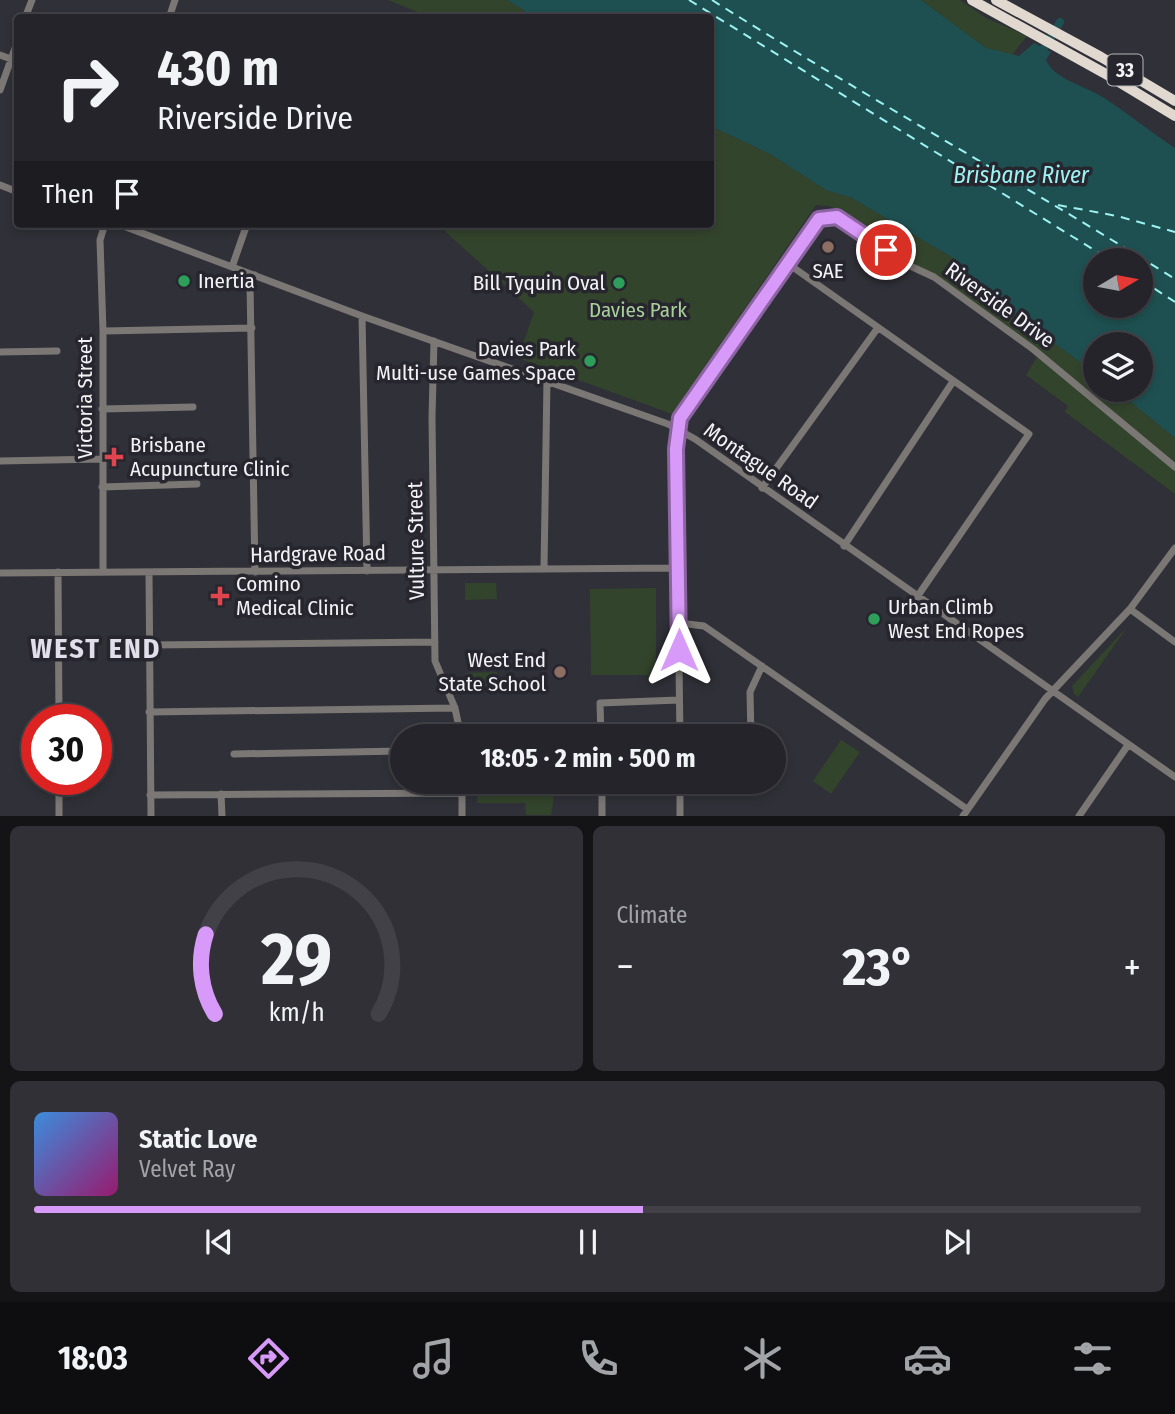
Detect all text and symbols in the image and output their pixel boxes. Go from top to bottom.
text: 430 m [157,39,279,98]
icon: right [42,42,133,133]
road number: 33 [1108,54,1142,86]
text: Riverside Drive [157,99,353,137]
water label: Brisbane River [953,161,1090,189]
icon: arrive [108,175,146,213]
text: Then [42,179,94,210]
pin [856,220,916,280]
icon: arrive [867,231,905,269]
marker: SAE [820,239,836,255]
north arrow [1083,248,1153,318]
map controls [1083,248,1153,402]
street label: Riverside Drive [940,257,1060,353]
place label: SAE [812,258,844,284]
place label: Inertia [198,268,255,294]
place label: Bill Tyquin Oval [473,270,605,296]
marker: Inertia [176,273,192,289]
marker: Bill Tyquin Oval [611,275,627,291]
park label: Davies Park [589,297,687,323]
button: layers [1083,332,1153,402]
place label: Davies Park Multi-use Games Space [376,336,576,386]
street label: Victoria Street [72,337,98,459]
marker: Davies Park Multi-use Games Space [582,353,598,369]
street label: Montague Road [699,417,823,515]
place label: Brisbane Acupuncture Clinic [130,432,290,482]
marker: Brisbane Acupuncture Clinic [104,447,124,467]
street label: Vulture Street [402,481,430,600]
street label: Hardgrave Road [250,540,386,568]
place label: Comino Medical Clinic [236,571,354,621]
marker: Comino Medical Clinic [210,586,230,606]
place label: Urban Climb West End Ropes [888,594,1024,644]
marker: Urban Climb West End Ropes [866,611,882,627]
position arrow [642,613,716,687]
district label: WEST END [31,632,161,665]
place label: West End State School [439,647,546,697]
marker: West End State School [552,664,568,680]
speed limit sign: 30 [21,704,112,795]
text: 18:05 · 2 min · 500 m [480,743,696,774]
text: Climate [617,901,687,929]
text: 29 [260,917,332,1004]
text: 23° [842,936,915,999]
text: − [617,944,634,990]
text: + [1124,944,1141,990]
text: km/h [268,998,324,1028]
text: Static Love [139,1124,257,1155]
text: Velvet Ray [139,1155,235,1183]
icon: previous [200,1223,238,1261]
icon: pause [569,1223,607,1261]
icon: next [938,1223,976,1261]
icon: directions [244,1334,293,1383]
icon: music [409,1334,458,1383]
icon: phone [574,1334,623,1383]
icon: climate [738,1334,787,1383]
icon: car [903,1334,952,1383]
icon: filters [1068,1334,1117,1383]
text: 18:03 [58,1339,128,1377]

